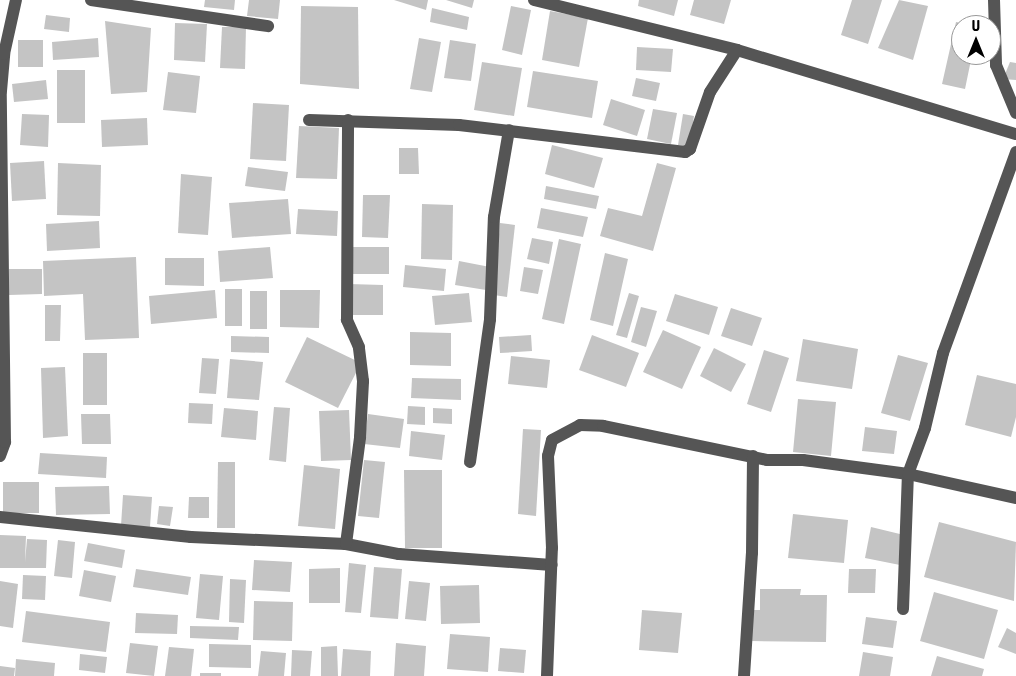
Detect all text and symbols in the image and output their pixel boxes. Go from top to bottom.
north arrow [951,15,1001,65]
text: U [972,18,980,34]

